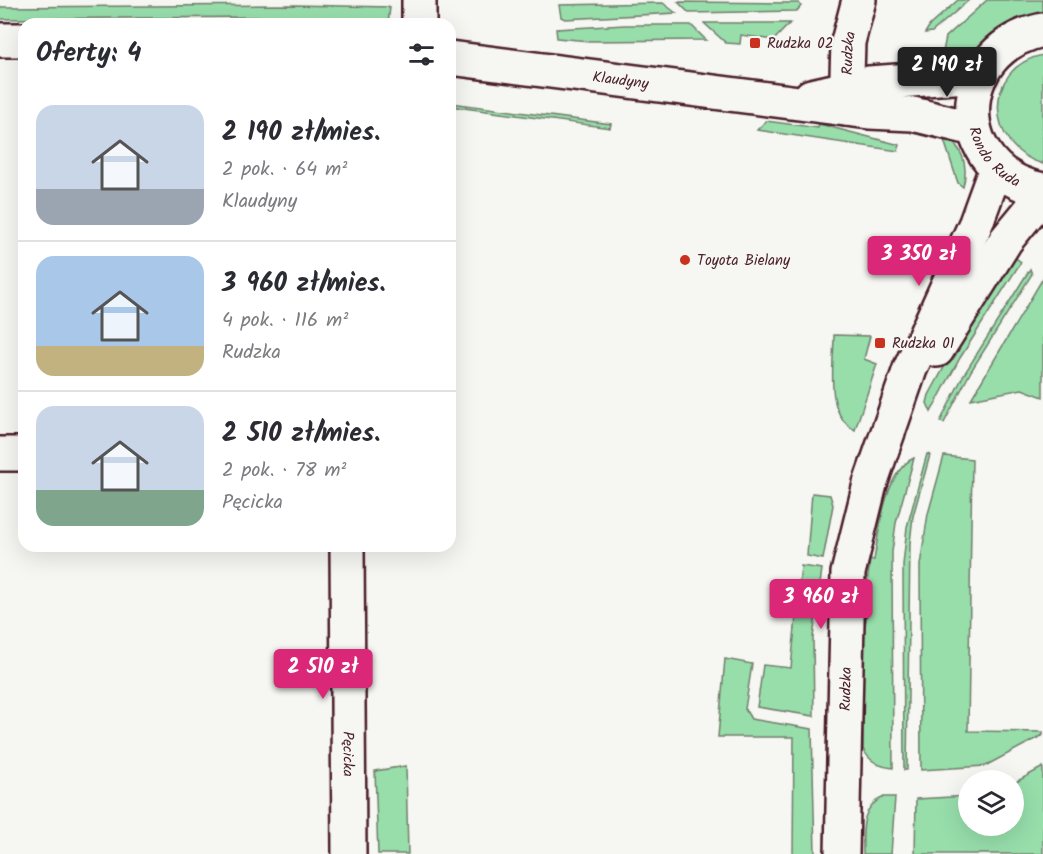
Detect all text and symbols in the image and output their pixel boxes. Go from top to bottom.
street label: Rudzka [836,29,863,75]
place label: Rudzka 02 [767,32,833,56]
text: Oferty: 4 [36,33,141,75]
marker: Rudzka 02 [748,36,762,50]
icon: filters [405,38,438,71]
pin: 2 190 zł [885,47,1009,98]
text: 2 190 zł [912,50,982,82]
street label: Klaudyny [591,65,651,97]
text: 2 190 zł/mies. [222,112,380,154]
street label: Rondo Ruda [961,124,1024,194]
icon: home [84,129,156,201]
text: 2 pok. · 64 m² [222,154,347,186]
text: Klaudyny [222,186,297,218]
pin: 3 350 zł [857,236,981,287]
text: 3 350 zł [882,239,956,271]
place label: Toyota Bielany [697,249,791,273]
marker: Toyota Bielany [678,253,692,267]
text: 3 960 zł/mies. [222,263,386,305]
icon: home [84,280,156,352]
text: 4 pok. · 116 m² [222,305,348,337]
place label: Rudzka 01 [892,332,955,356]
marker: Rudzka 01 [873,336,887,350]
text: Rudzka [222,337,281,369]
text: 2 510 zł/mies. [222,413,380,455]
icon: home [84,430,156,502]
text: 2 pok. · 78 m² [222,455,347,487]
text: Pęcicka [222,487,283,519]
pin: 3 960 zł [759,579,883,630]
text: 3 960 zł [784,582,858,614]
pin: 2 510 zł [261,649,385,700]
text: 2 510 zł [288,652,358,684]
street label: Rudzka [834,667,859,711]
street label: Pęcicka [335,731,359,777]
map controls [958,770,1024,836]
button: layers [958,770,1024,836]

